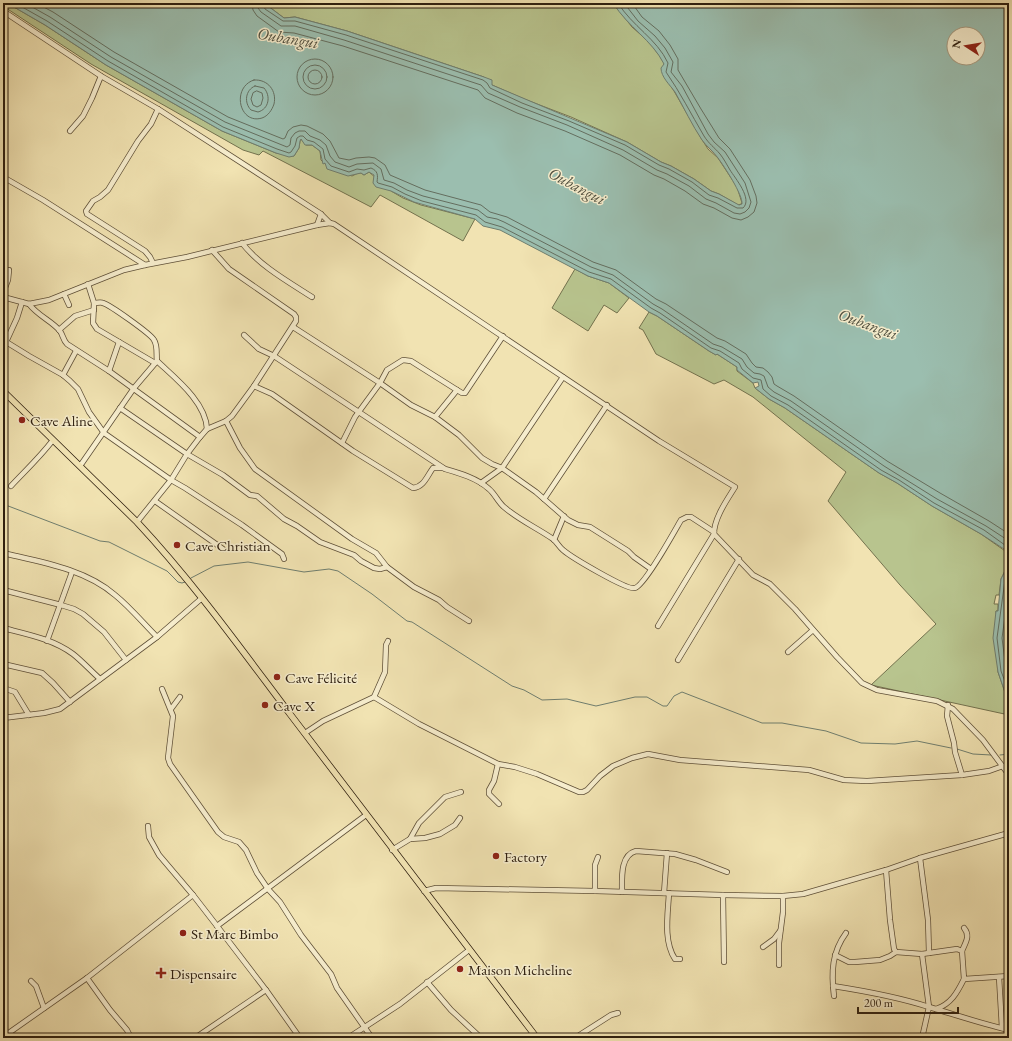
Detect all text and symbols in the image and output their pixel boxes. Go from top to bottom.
water label: Oubangui [256,23,321,53]
north arrow [946,26,986,66]
text: N [948,38,964,50]
water label: Oubangui [545,162,610,210]
water label: Oubangui [836,304,902,345]
place label: Cave Aline [30,411,93,430]
marker: Cave Aline [17,415,27,425]
place label: Cave Christian [185,536,271,555]
marker: Cave Christian [172,540,182,550]
place label: Cave Félicité [285,668,357,687]
marker: Cave Félicité [272,672,282,682]
place label: Cave X [273,696,315,715]
marker: Cave X [260,700,270,710]
place label: Factory [504,847,547,866]
marker: Factory [491,851,501,861]
place label: St Marc Bimbo [191,924,278,943]
marker: St Marc Bimbo [178,928,188,938]
place label: Maison Micheline [468,960,572,979]
place label: Dispensaire [170,964,237,983]
marker: Maison Micheline [455,964,465,974]
marker: Dispensaire [155,967,167,979]
scale bar [858,989,958,1015]
text: 200 m [864,995,894,1011]

